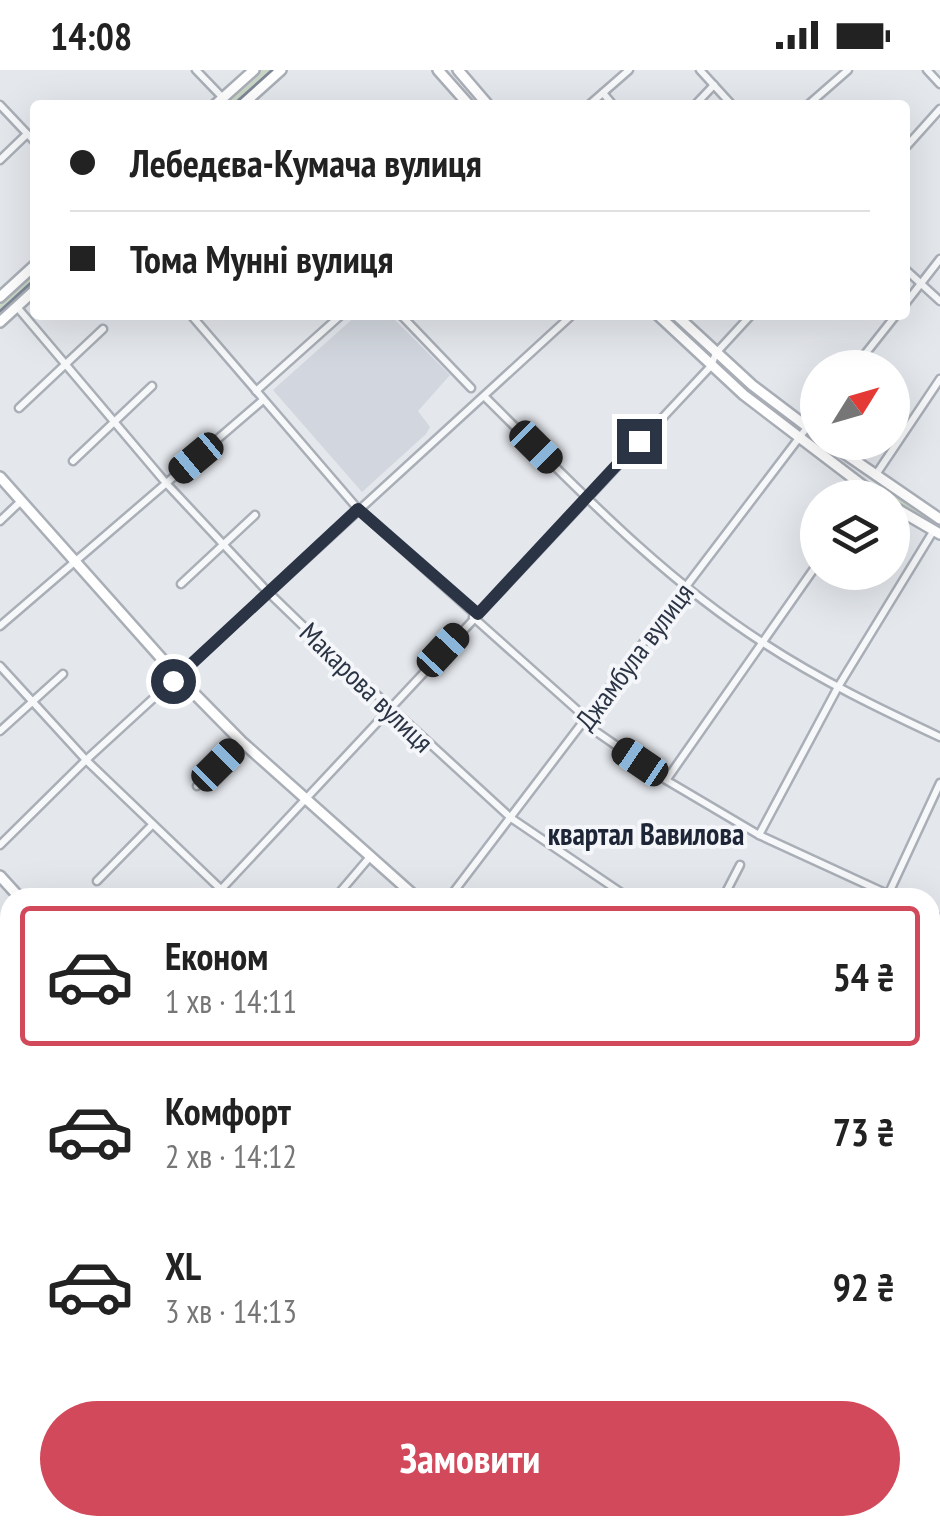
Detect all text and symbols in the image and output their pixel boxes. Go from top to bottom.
text: 14:08 [50,11,132,60]
text: Лебедєва-Кумача вулиця [130,138,482,187]
text: Тома Мунні вулиця [130,234,393,283]
north arrow [800,350,910,460]
map controls [800,350,910,590]
car [504,415,568,479]
route end [617,419,662,464]
car [163,427,229,489]
button: layers [800,480,910,590]
street label: Джамбула вулиця [567,575,701,737]
street label: Макарова вулиця [292,614,442,760]
car [412,618,474,682]
route start [151,659,196,704]
car [186,733,250,797]
car [607,733,673,791]
district label: квартал Вавилова [548,814,744,853]
icon: car [45,931,135,1021]
text: Економ [165,931,268,980]
text: 54 ₴ [833,952,895,1001]
text: 1 хв · 14:11 [165,980,297,1022]
icon: car [45,1086,135,1176]
text: Комфорт [165,1086,291,1135]
text: 73 ₴ [833,1107,895,1156]
text: 2 хв · 14:12 [165,1135,297,1177]
icon: car [45,1241,135,1331]
text: XL [165,1241,201,1290]
text: 92 ₴ [833,1262,895,1311]
text: 3 хв · 14:13 [165,1290,297,1332]
button: Замовити [40,1401,900,1516]

